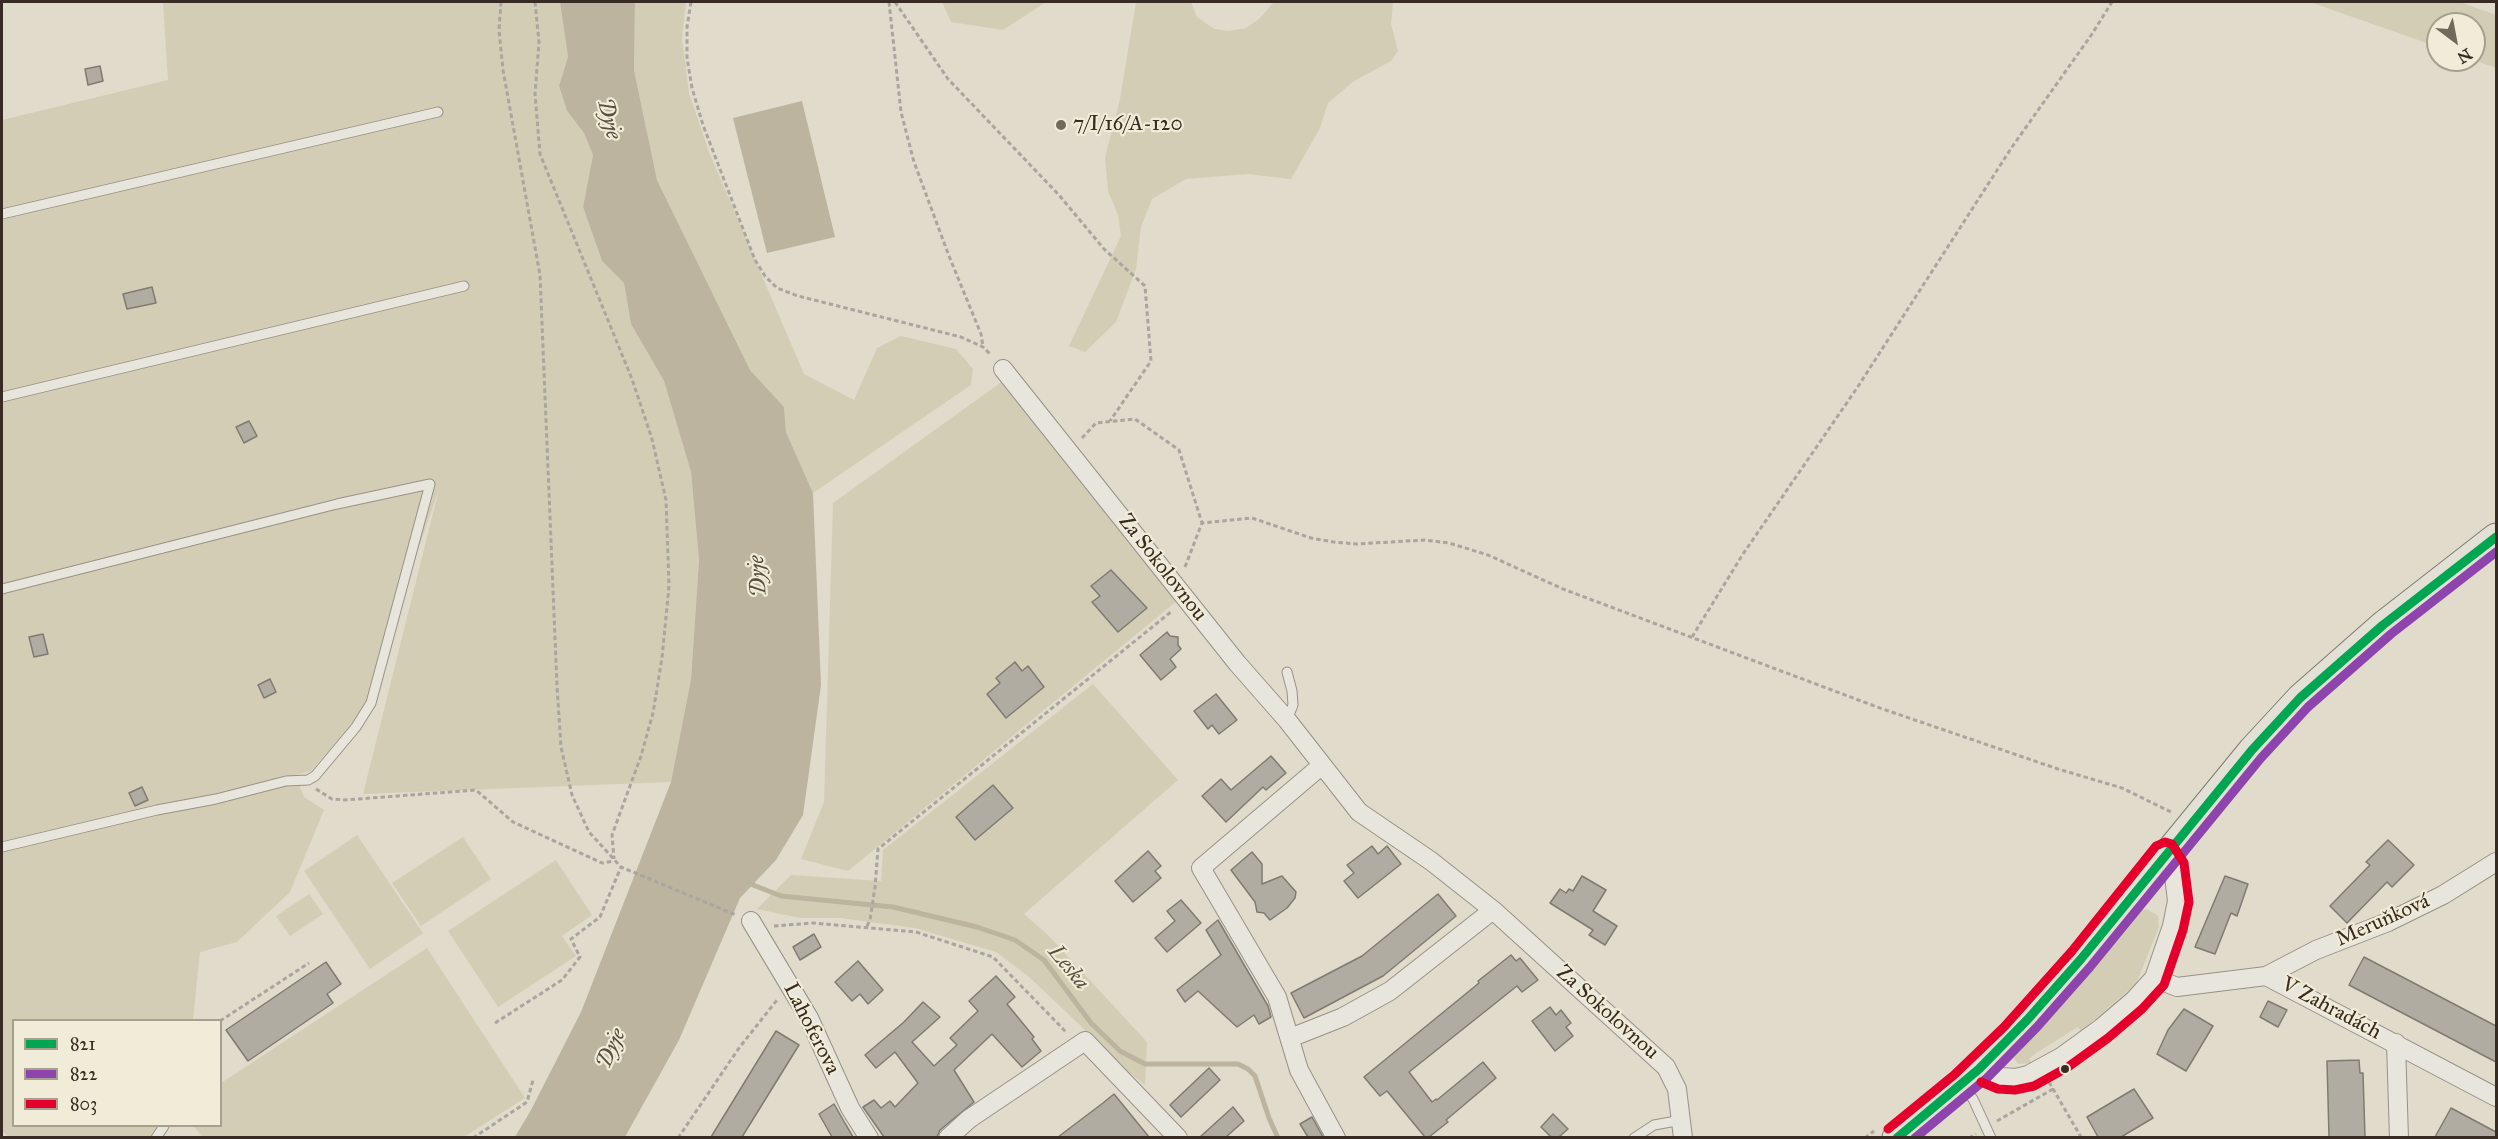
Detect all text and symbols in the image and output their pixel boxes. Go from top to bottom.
north arrow [2426,12,2486,72]
text: N [2454,44,2476,68]
water label: Dyje [590,96,626,142]
place label: 7/I/16/A-120 [1073,112,1183,138]
marker: 7/I/16/A-120 [1054,118,1068,132]
street label: Za Sokolovnou [1112,509,1212,627]
water label: Dyje [744,555,774,597]
street label: Meruňková [2332,889,2434,953]
water label: Leska [1042,940,1094,996]
street label: Za Sokolovnou [1551,960,1663,1066]
street label: V Zahradách [2277,972,2385,1046]
street label: Lahoferova [777,979,845,1079]
legend [12,1019,222,1127]
water label: Dyje [592,1025,632,1073]
text: 821 [70,1033,96,1055]
text: 822 [70,1063,97,1085]
unlabelled marker [2059,1063,2071,1075]
text: 803 [70,1093,97,1115]

